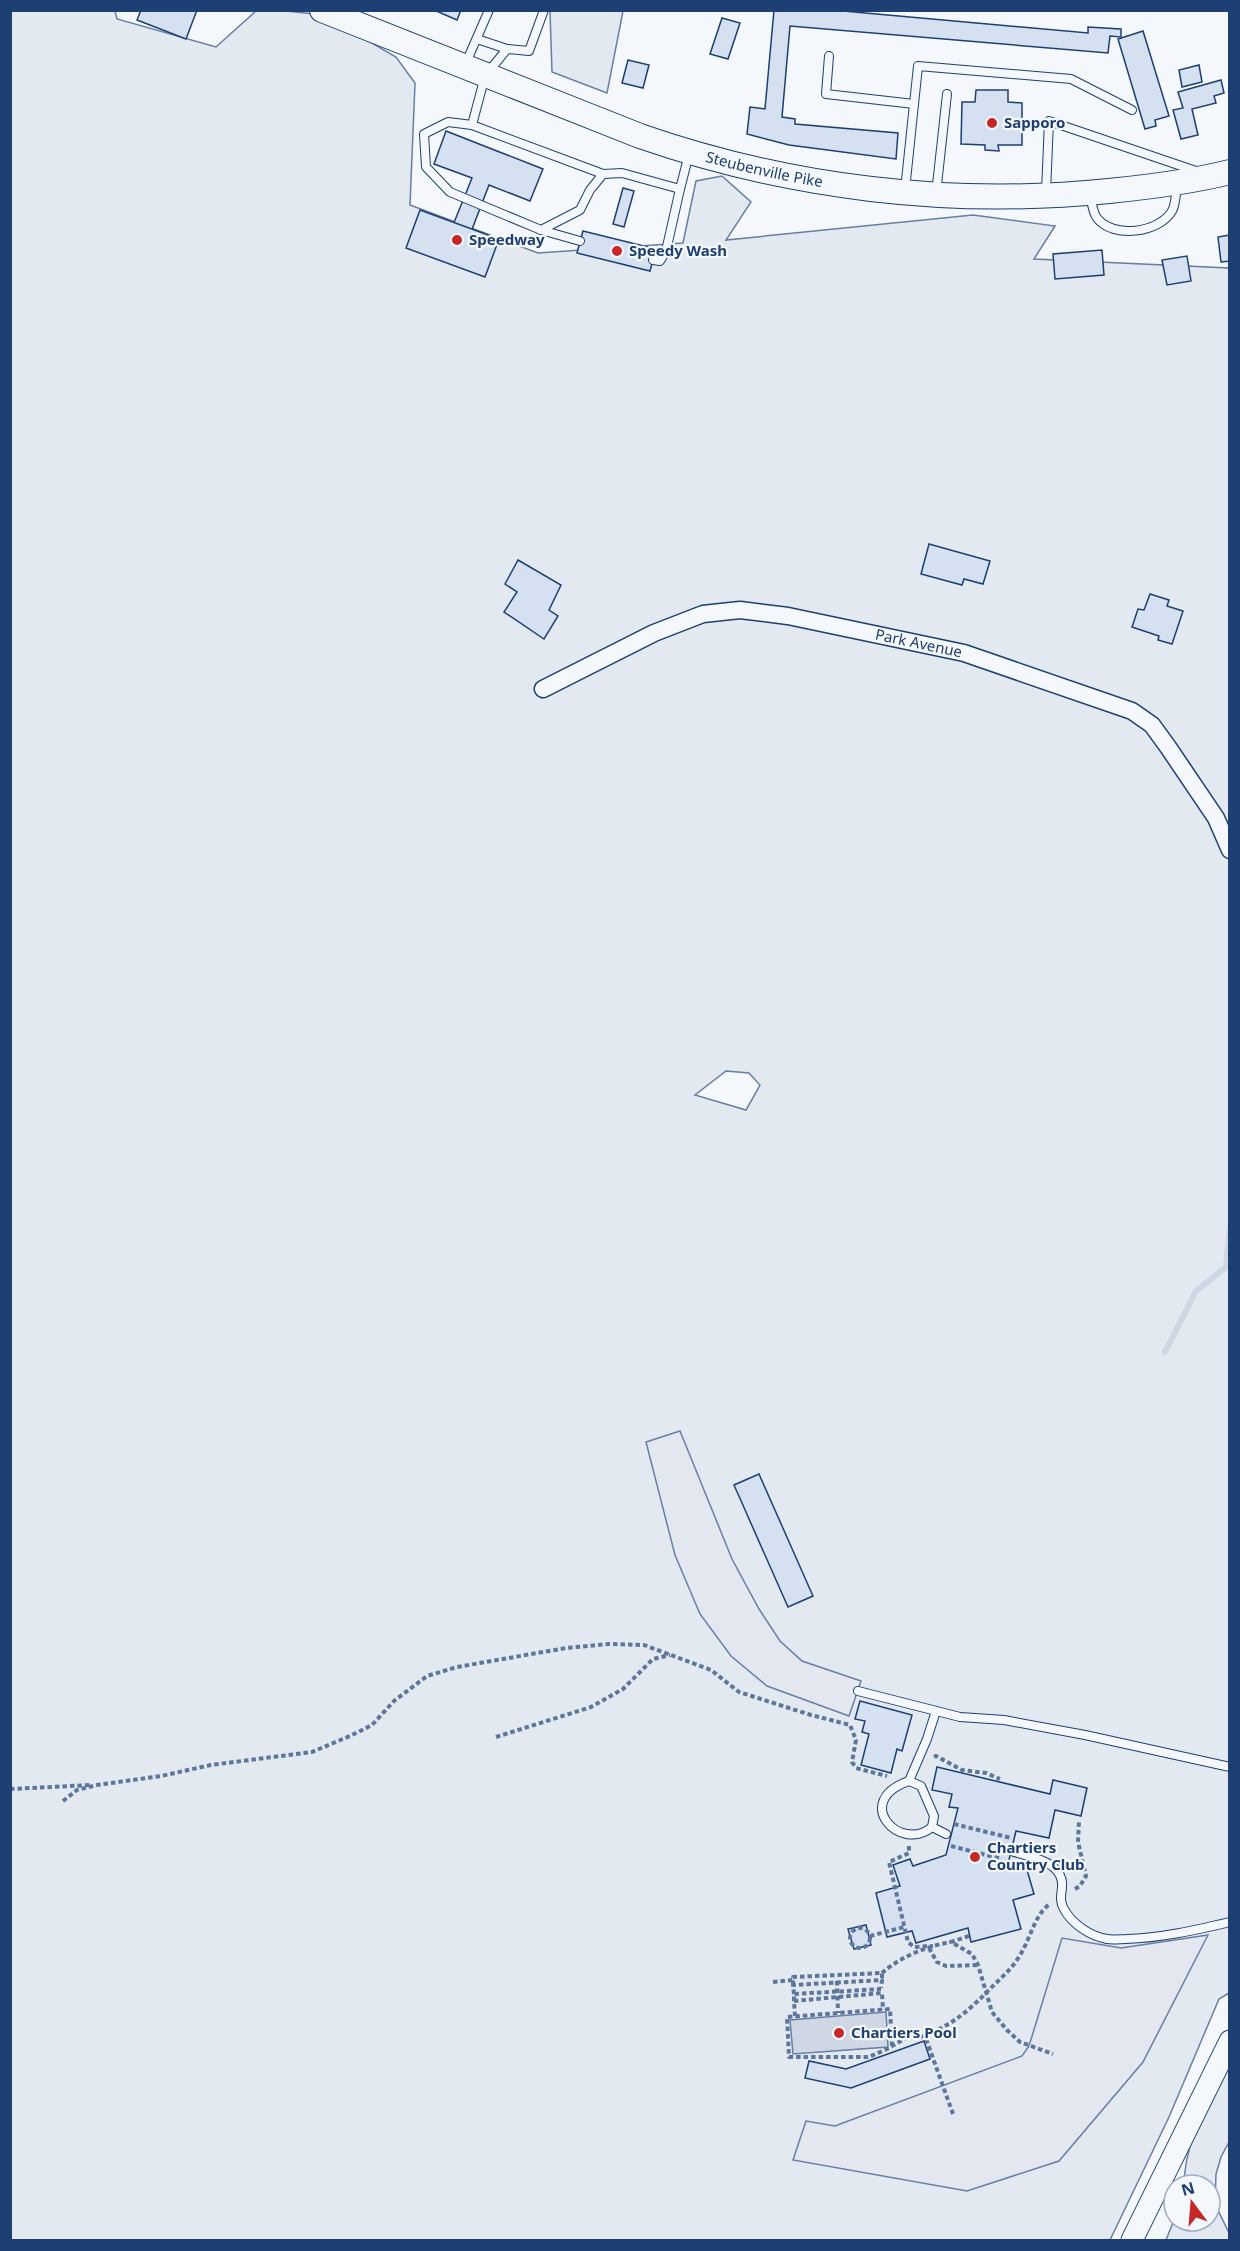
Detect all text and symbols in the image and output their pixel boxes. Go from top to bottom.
place label: Sapporo [1004,112,1065,132]
marker: Sapporo [985,116,999,130]
street label: Steubenville Pike [704,146,825,191]
place label: Speedway [469,229,545,249]
marker: Speedway [450,233,464,247]
place label: Speedy Wash [629,240,727,260]
marker: Speedy Wash [610,244,624,258]
street label: Park Avenue [874,624,964,661]
place label: Chartiers Country Club [987,1837,1085,1874]
marker: Chartiers Country Club [968,1850,982,1864]
place label: Chartiers Pool [851,2022,957,2042]
marker: Chartiers Pool [832,2026,846,2040]
north arrow [1162,2173,1222,2233]
text: N [1179,2176,1197,2201]

